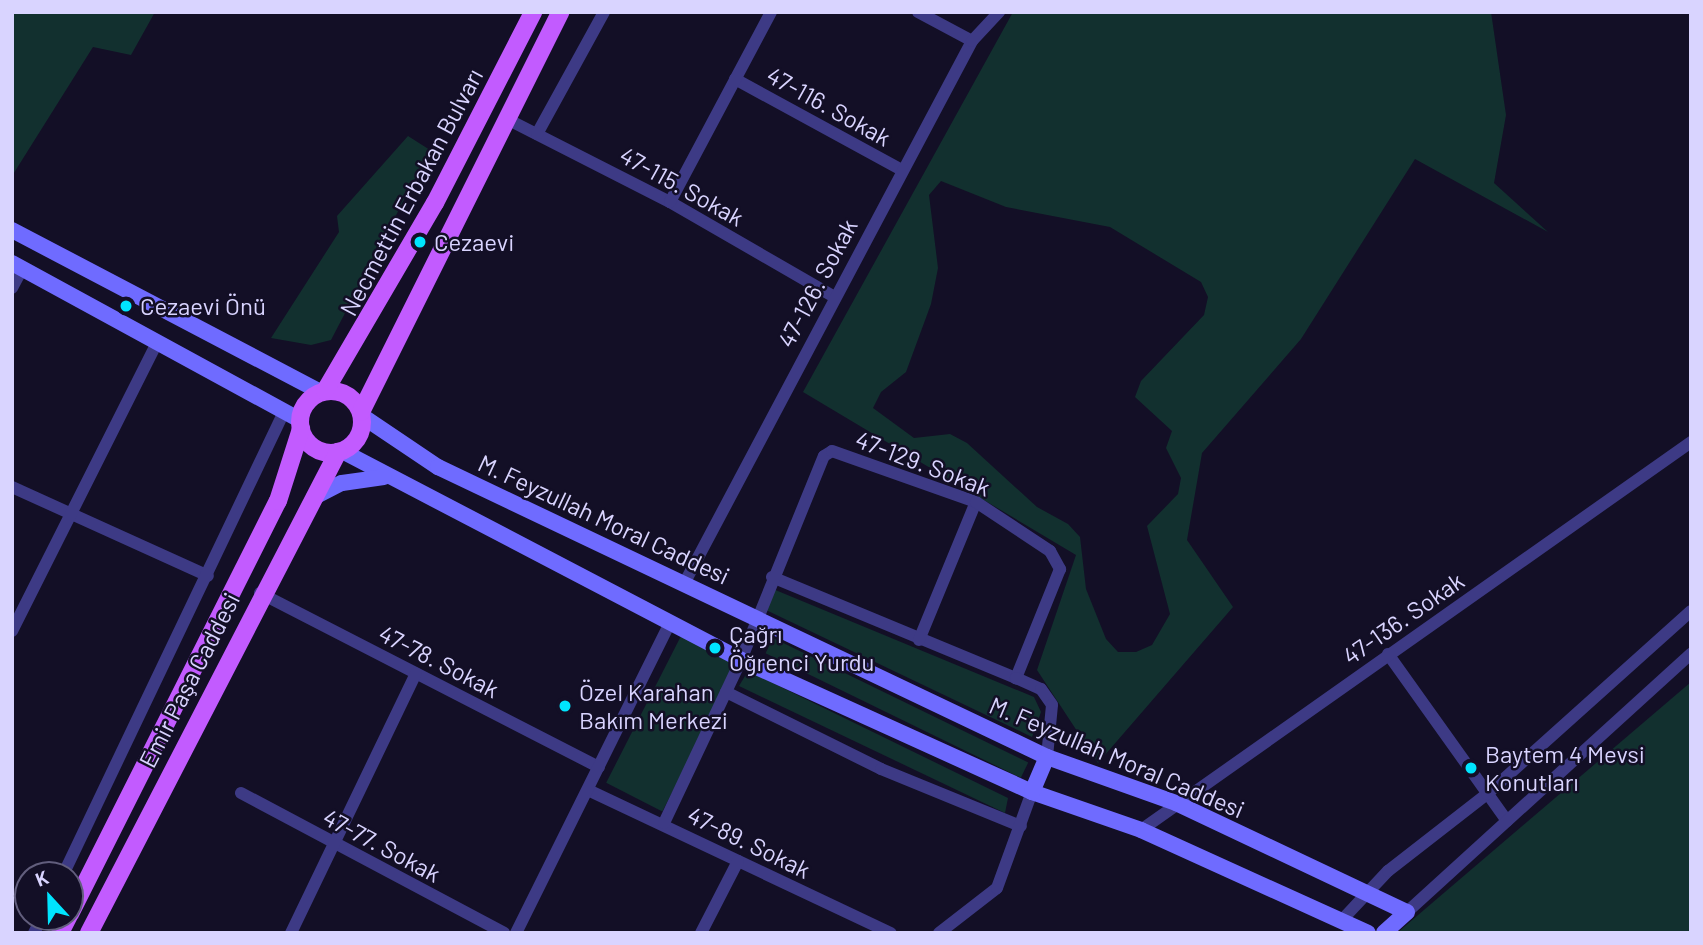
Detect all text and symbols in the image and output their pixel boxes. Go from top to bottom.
street label: 47-116. Sokak [762,60,896,152]
street label: Necmettin Erbakan Bulvarı [334,63,488,321]
street label: 47-115. Sokak [615,140,749,232]
street label: 47-126. Sokak [771,214,863,352]
place label: Cezaevi [434,228,514,256]
marker: Cezaevi [412,234,428,250]
place label: Cezaevi Önü [140,292,266,320]
marker: Cezaevi Önü [118,298,134,314]
street label: 47-129. Sokak [852,424,994,502]
street label: M. Feyzullah Moral Caddesi [474,448,734,590]
street label: 47-136. Sokak [1337,566,1469,670]
street label: Emir Paşa Caddesi [133,588,245,772]
street label: 47-78. Sokak [374,618,504,704]
place label: Çağrı Öğrenci Yurdu [729,620,874,676]
marker: Çağrı Öğrenci Yurdu [707,640,723,656]
place label: Özel Karahan Bakım Merkezi [579,678,728,734]
street label: M. Feyzullah Moral Caddesi [985,690,1249,824]
marker: Özel Karahan Bakım Merkezi [557,698,573,714]
place label: Baytem 4 Mevsi Konutları [1485,740,1645,796]
marker: Baytem 4 Mevsi Konutları [1463,760,1479,776]
street label: 47-89. Sokak [683,800,815,884]
street label: 47-77. Sokak [318,802,446,888]
north arrow [14,861,84,931]
text: K [32,865,52,891]

